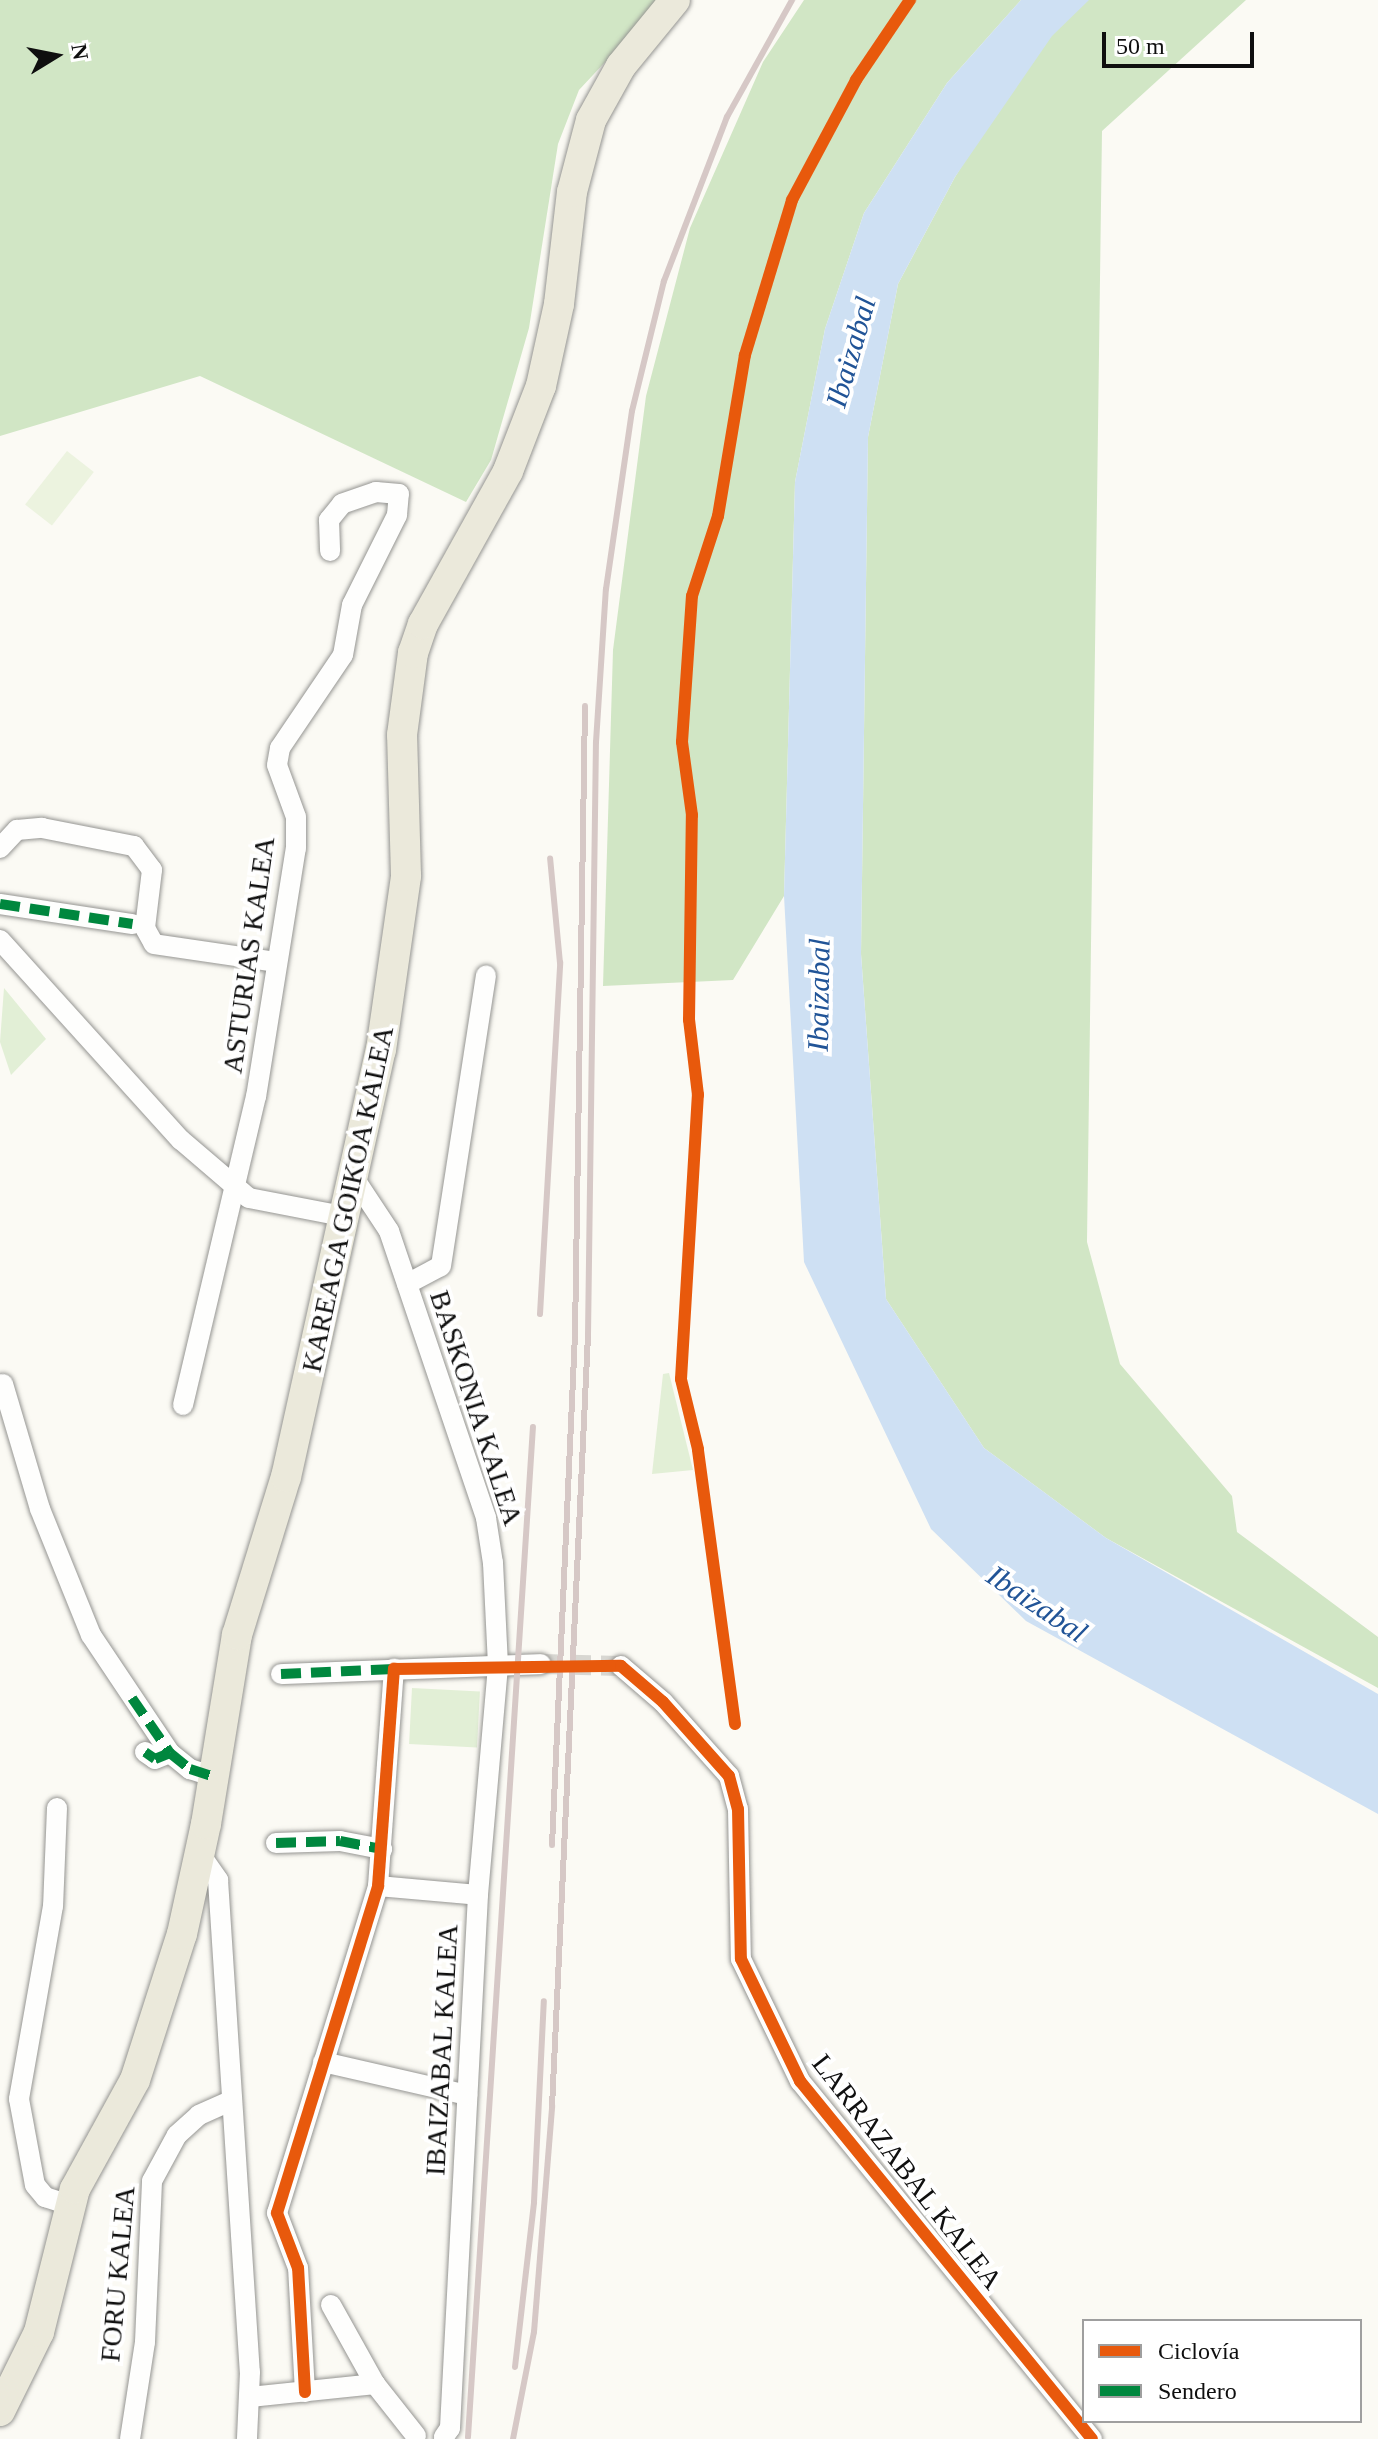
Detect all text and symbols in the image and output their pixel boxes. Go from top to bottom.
north arrow [16,16,96,96]
scale bar [1106,16,1258,66]
text: 50 m [1116,33,1165,59]
text: N [66,42,94,62]
water label: Ibaizabal [818,293,884,411]
street label: ASTURIAS KALEA [216,834,282,1076]
water label: Ibaizabal [800,938,838,1052]
street label: KAREAGA GOIKOA KALEA [295,1021,401,1377]
street label: BASKONIA KALEA [422,1286,530,1530]
water label: Ibaizabal [980,1557,1094,1651]
street label: IBAIZABAL KALEA [419,1923,465,2177]
street label: LARRAZABAL KALEA [804,2047,1010,2297]
street label: FORU KALEA [94,2185,142,2363]
legend [1082,2319,1362,2423]
text: Ciclovía [1158,2338,1239,2364]
text: Sendero [1158,2378,1237,2404]

